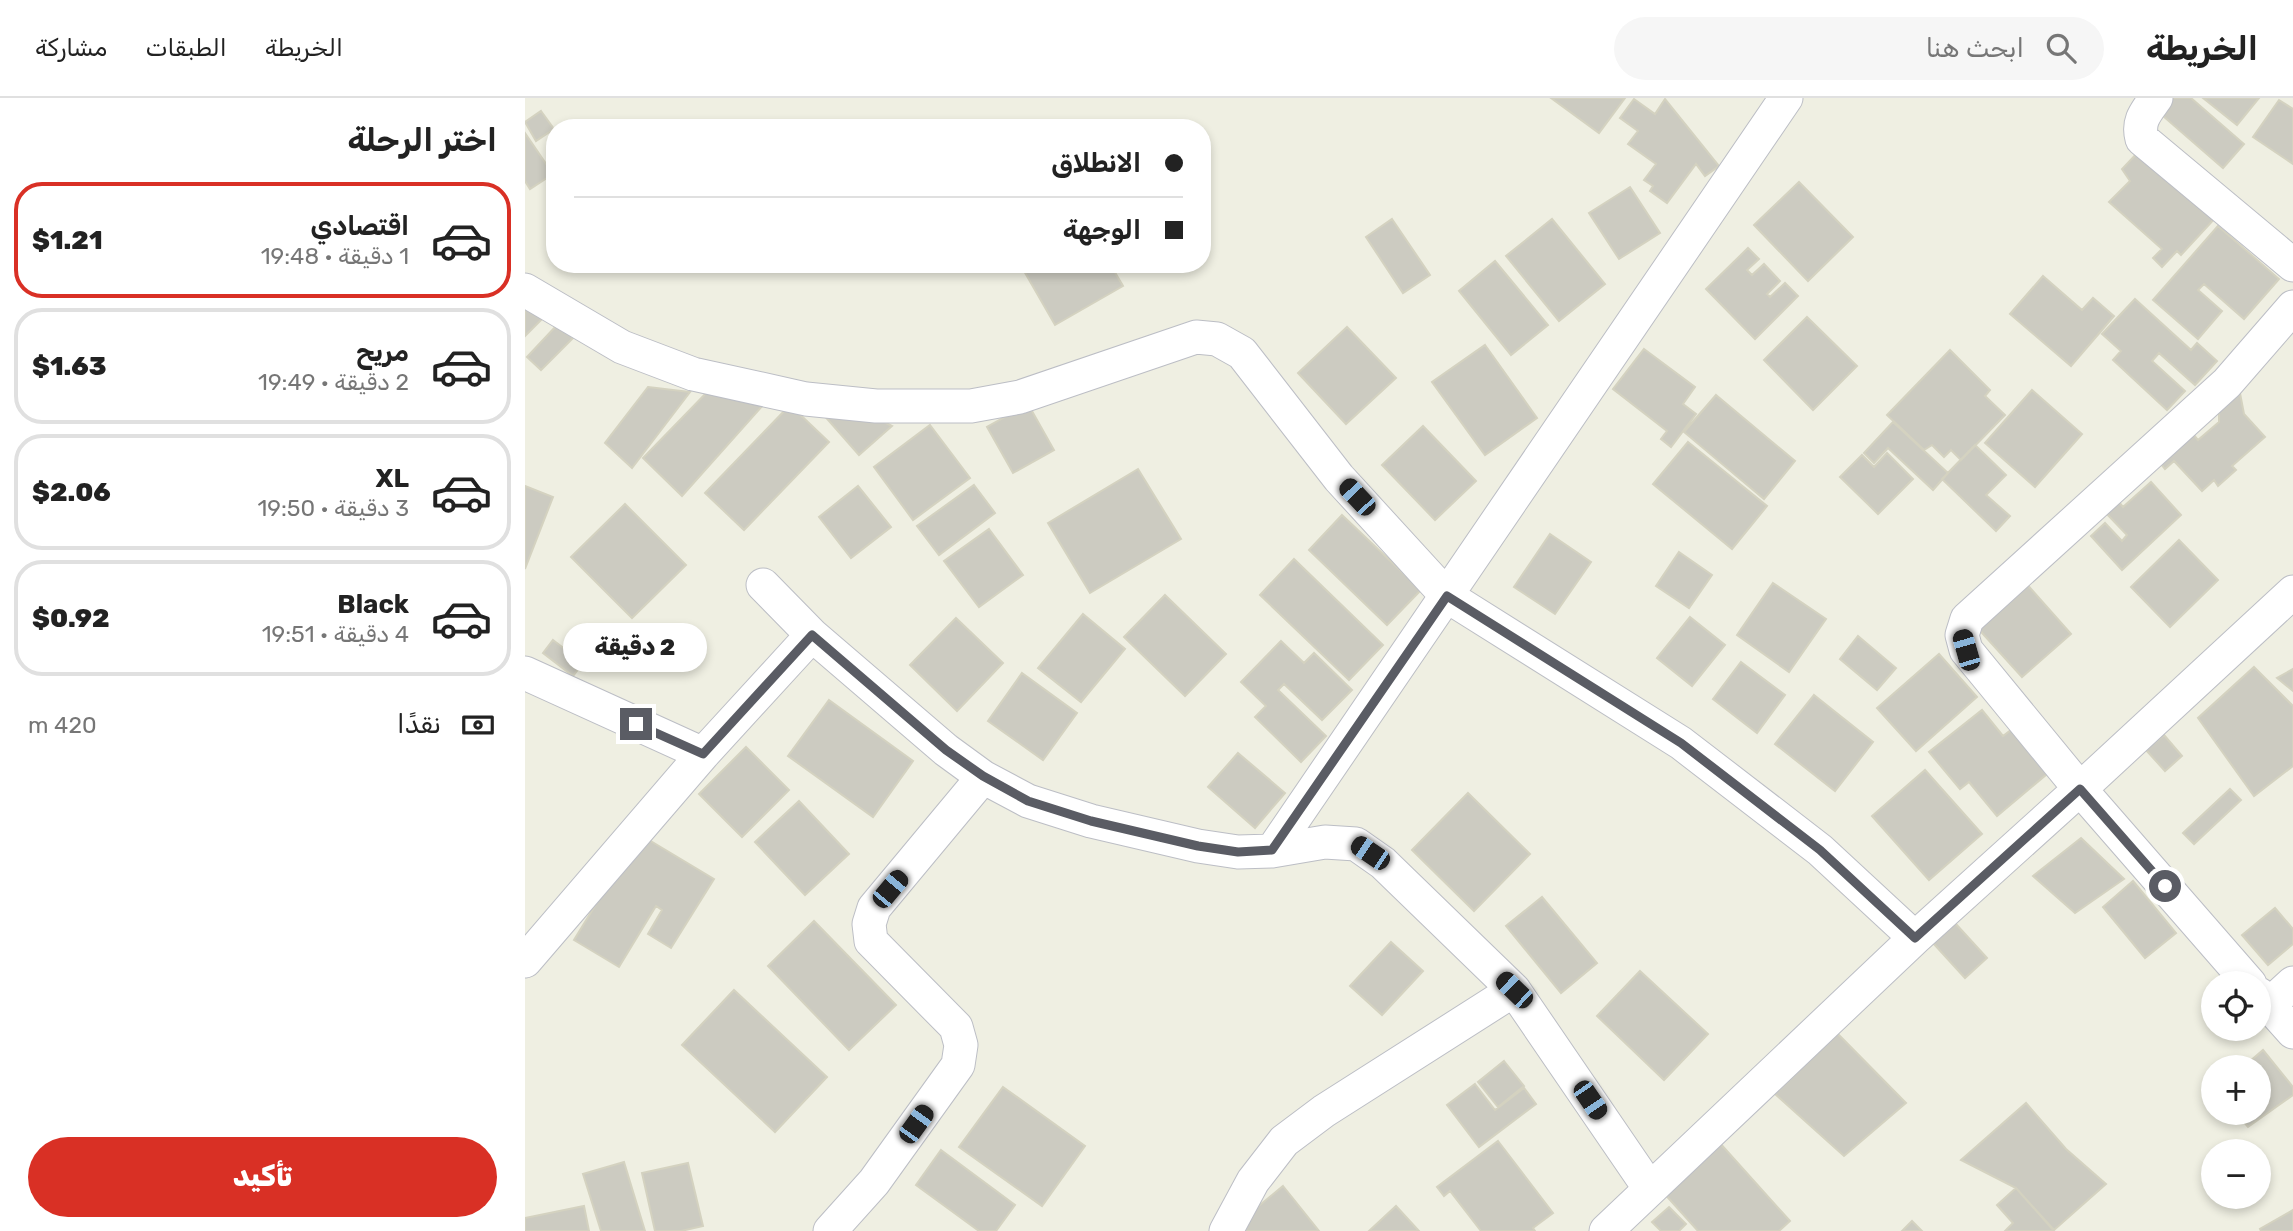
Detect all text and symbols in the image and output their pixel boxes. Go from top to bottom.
search box [1614,17,2104,80]
icon: search [2042,29,2080,67]
text: الخريطة [2146,29,2258,68]
text: ابحث هنا [1926,33,2024,64]
text: مشاركة [35,34,107,62]
text: الطبقات [145,34,227,62]
text: الخريطة [265,34,343,62]
text: اختر الرحلة [347,121,497,159]
text: الانطلاق [1051,148,1141,179]
icon: car [430,209,493,272]
text: اقتصادي [310,211,409,242]
text: الوجهة [1063,215,1141,246]
text: $1.21 [32,225,103,256]
text: 1 دقيقة · 19:48 [261,242,409,270]
icon: car [430,335,493,398]
text: مريح [356,337,409,368]
text: $1.63 [32,351,107,382]
text: 2 دقيقة · 19:49 [258,368,409,396]
icon: car [430,461,493,524]
text: XL [376,463,409,494]
car [1335,474,1380,520]
text: $2.06 [32,477,111,508]
text: 3 دقيقة · 19:50 [257,494,409,522]
icon: car [430,587,493,650]
text: Black [337,589,409,620]
text: $0.92 [32,603,110,634]
text: 4 دقيقة · 19:51 [262,620,409,648]
callout: 2 دقيقة [564,622,708,672]
car [1951,627,1982,673]
text: 2 دقيقة [595,633,675,661]
icon: cash [459,706,497,744]
route end [620,708,652,740]
text: نقدًا [397,709,441,740]
text: 420 m [28,711,96,739]
car [1347,833,1394,873]
car [869,866,912,912]
route start [2149,870,2181,902]
car [1492,968,1537,1012]
map controls [2201,971,2271,1209]
button: locate [2201,971,2271,1041]
button: + [2201,1055,2271,1125]
car [1570,1077,1611,1123]
car [896,1101,937,1147]
button: تأكيد [28,1137,497,1217]
button: − [2201,1139,2271,1209]

